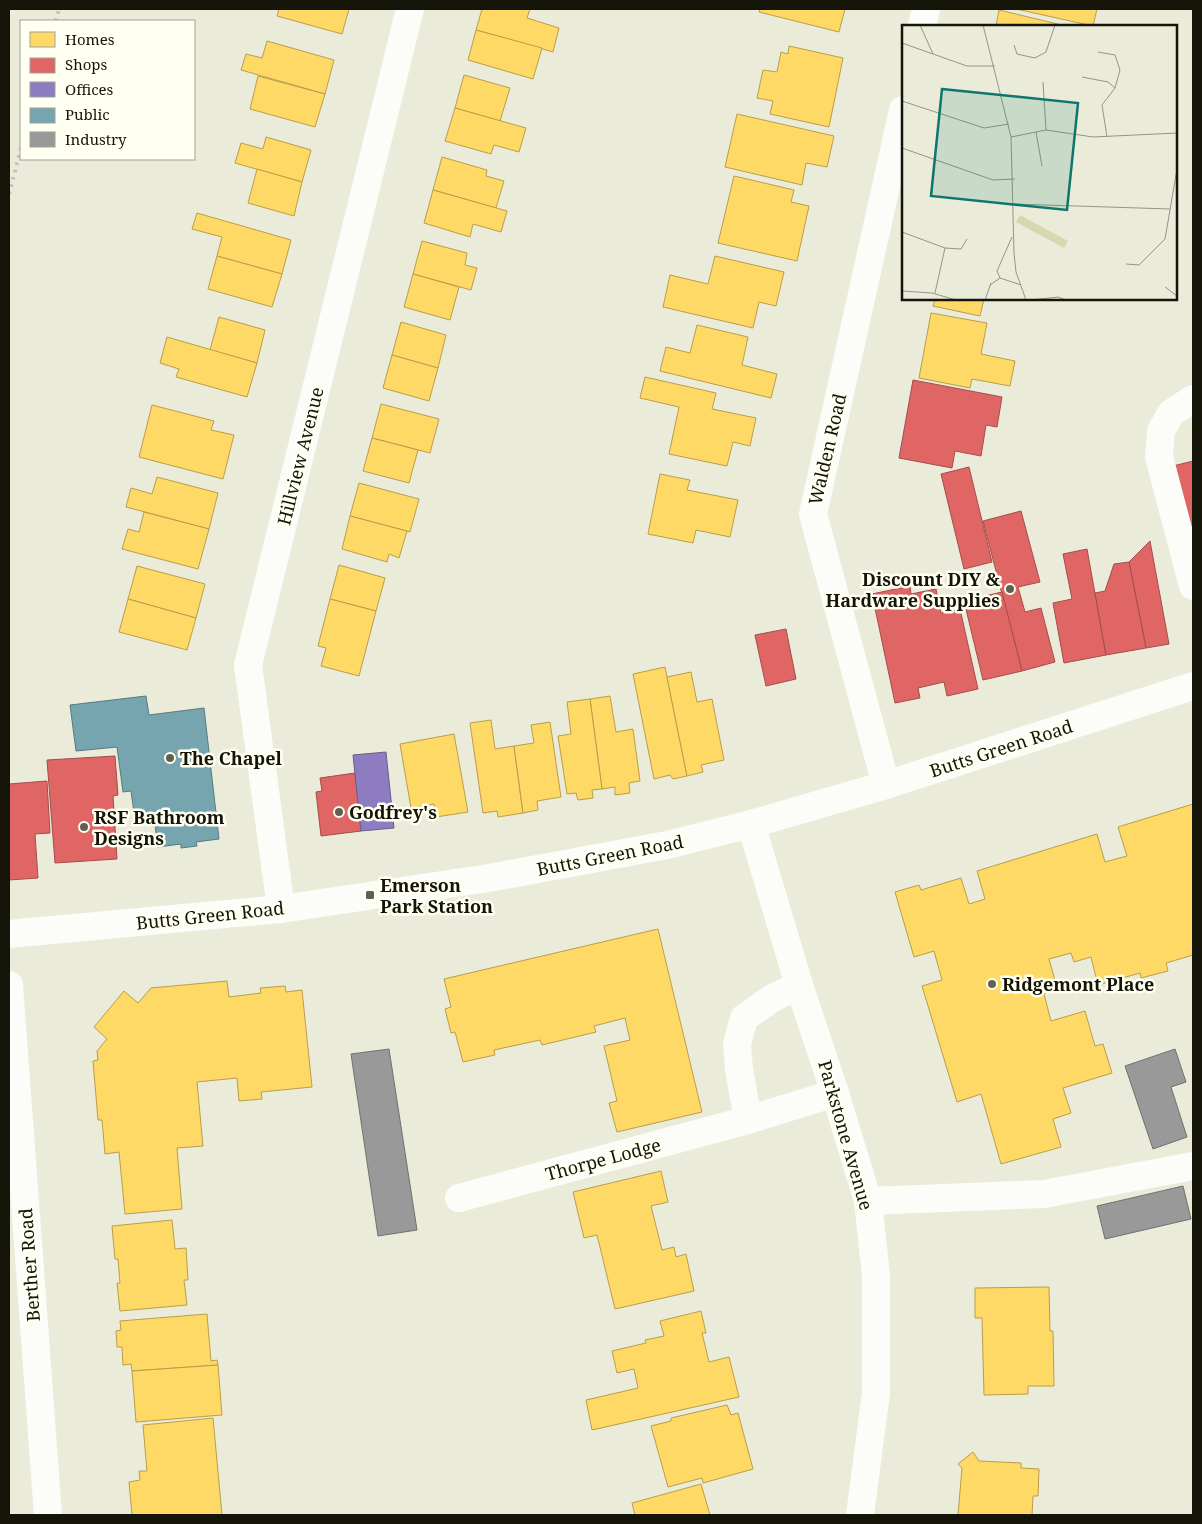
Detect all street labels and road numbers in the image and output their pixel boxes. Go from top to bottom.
street label: Hillview Avenue [271,384,329,528]
street label: Walden Road [803,391,851,507]
street label: Butts Green Road [926,714,1076,782]
street label: Butts Green Road [535,829,685,881]
street label: Butts Green Road [135,895,285,935]
street label: Parkstone Avenue [813,1057,879,1213]
street label: Thorpe Lodge [543,1132,663,1186]
street label: Berther Road [13,1207,45,1323]

